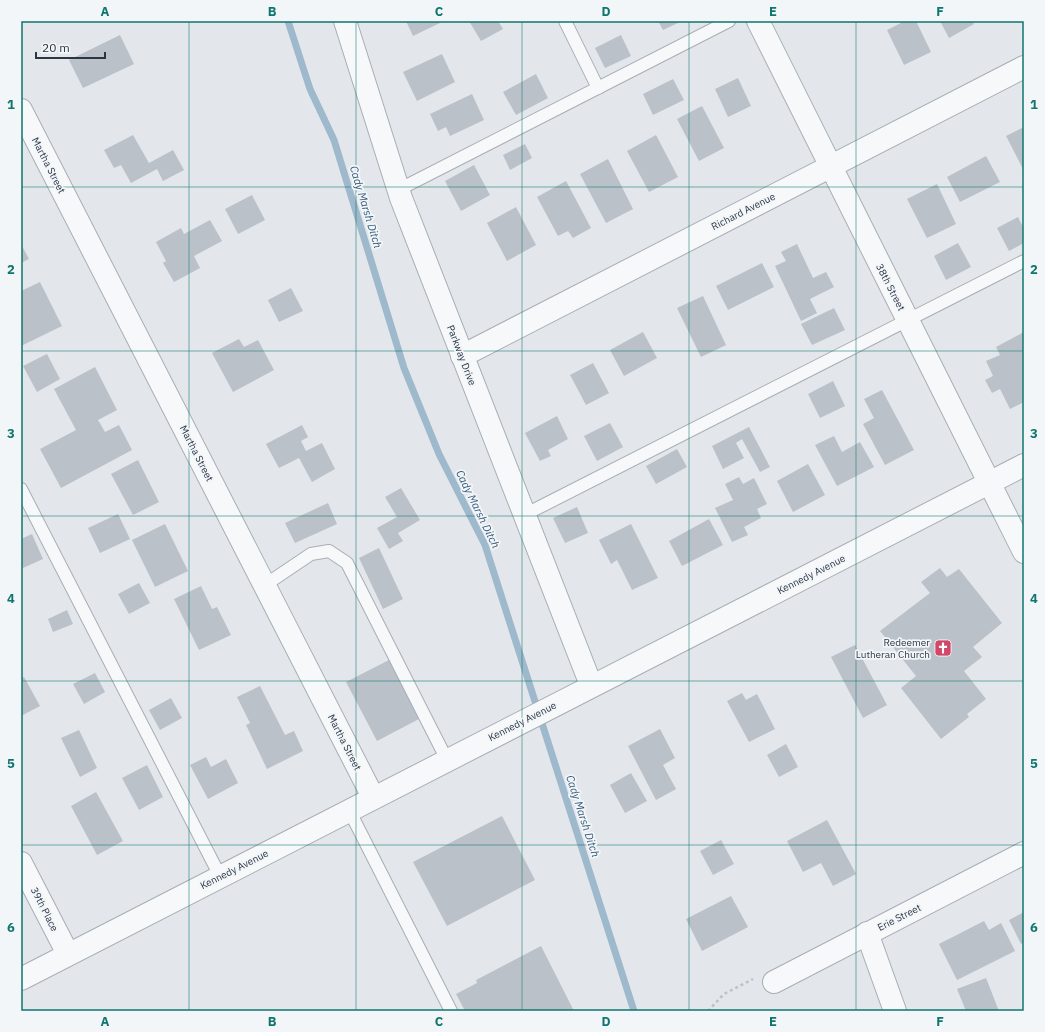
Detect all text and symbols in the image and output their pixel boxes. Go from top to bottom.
text: A [101,3,110,20]
text: B [268,3,277,20]
text: C [435,3,444,20]
text: D [601,3,611,20]
text: E [769,3,777,20]
text: F [936,3,944,20]
scale bar [36,34,105,60]
text: 20 m [42,40,70,55]
text: 1 [7,96,15,113]
text: 1 [1030,96,1038,113]
street label: Martha Street [29,135,69,196]
water label: Cady Marsh Ditch [347,164,385,250]
street label: Richard Avenue [709,190,778,233]
text: 2 [7,261,15,278]
text: 2 [1030,261,1038,278]
street label: 38th Street [873,262,908,313]
street label: Parkway Drive [444,323,479,388]
street label: Martha Street [177,423,217,484]
text: 3 [7,425,15,442]
text: 3 [1030,425,1038,442]
water label: Cady Marsh Ditch [453,468,503,550]
street label: Kennedy Avenue [775,551,848,597]
text: 4 [7,590,15,607]
text: 4 [1030,590,1038,607]
place label: Redeemer Lutheran Church [856,636,930,661]
church icon: Redeemer Lutheran Church [933,638,953,658]
street label: Kennedy Avenue [486,698,559,744]
street label: Martha Street [325,712,365,773]
text: 5 [7,755,15,772]
text: 5 [1030,755,1038,772]
water label: Cady Marsh Ditch [563,773,603,859]
street label: Kennedy Avenue [198,846,271,892]
street label: 39th Place [28,885,62,934]
street label: Erie Street [875,901,924,934]
text: 6 [7,919,15,936]
text: 6 [1030,919,1038,936]
text: A [101,1013,110,1030]
text: B [268,1013,277,1030]
text: C [435,1013,444,1030]
text: D [601,1013,611,1030]
text: E [769,1013,777,1030]
text: F [936,1013,944,1030]

